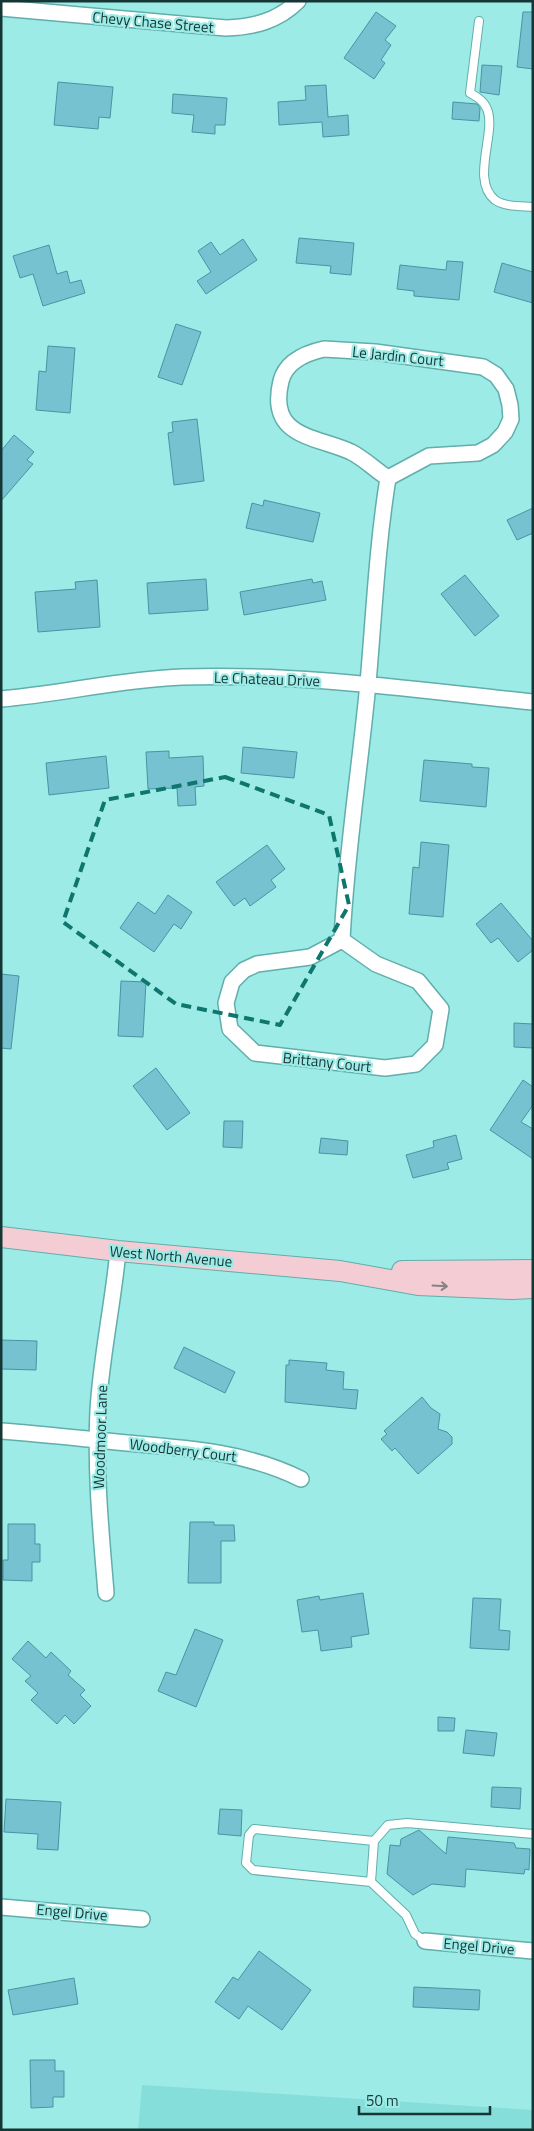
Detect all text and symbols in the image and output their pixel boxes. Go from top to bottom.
street label: Chevy Chase Street [91,5,215,39]
street label: Le Jardin Court [351,340,446,372]
street label: Le Chateau Drive [214,666,320,692]
street label: Brittany Court [282,1046,373,1078]
street label: West North Avenue [109,1239,233,1273]
one-way arrow [432,1282,448,1291]
street label: Woodmoor Lane [87,1385,113,1489]
street label: Woodberry Court [128,1432,238,1468]
street label: Engel Drive [36,1897,108,1927]
street label: Engel Drive [443,1931,515,1961]
scale bar [359,2084,490,2116]
text: 50 m [366,2089,399,2112]

